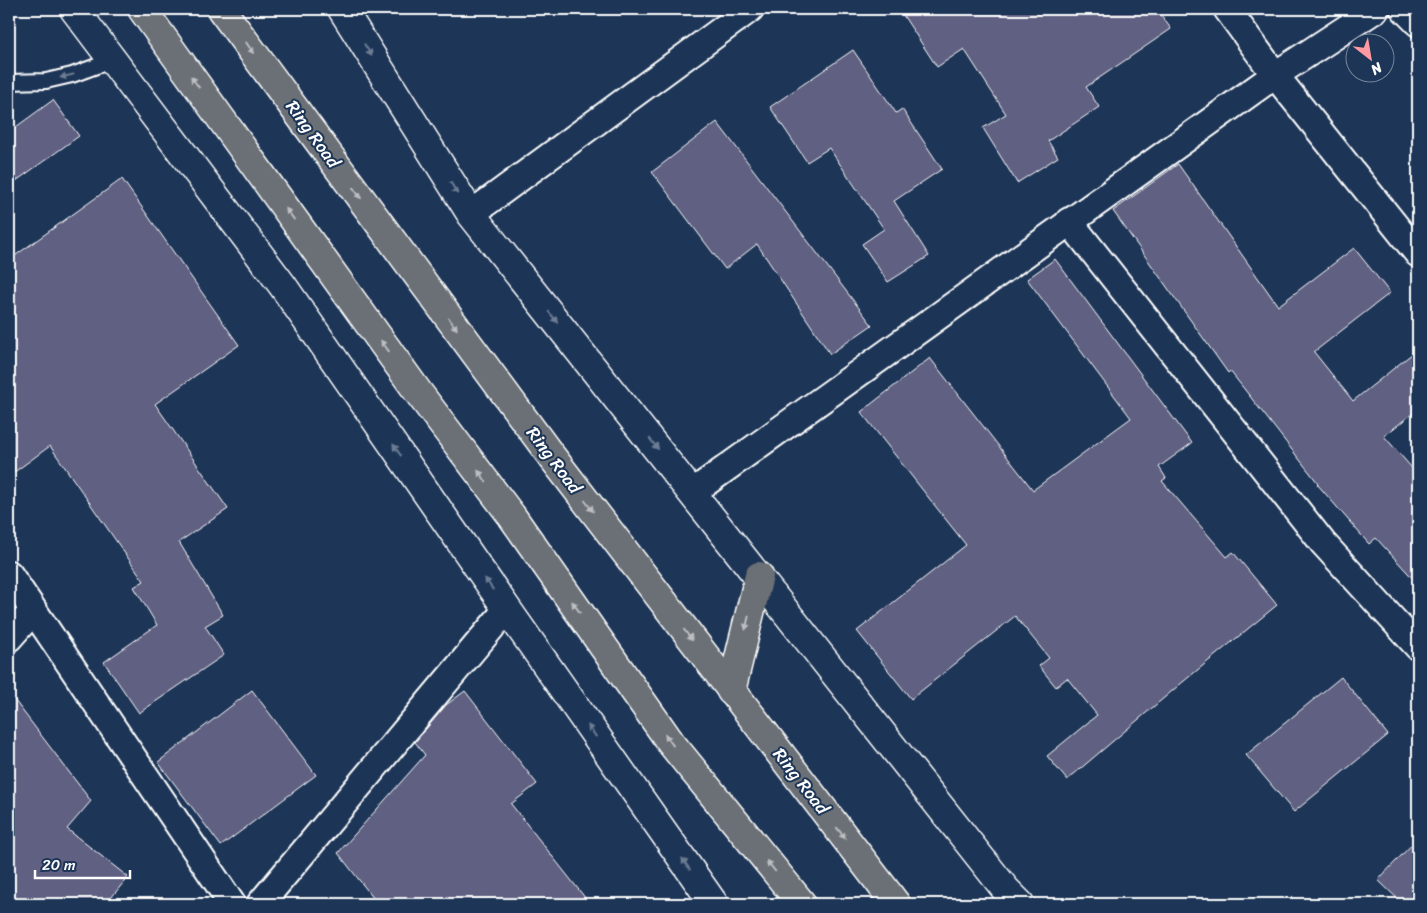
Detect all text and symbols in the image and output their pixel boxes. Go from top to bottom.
north arrow [1344,32,1394,82]
one-way arrow [244,41,255,54]
one-way arrow [363,43,372,57]
text: N [1366,55,1388,82]
one-way arrow [59,72,74,80]
one-way arrow [190,75,200,89]
street label: Ring Road [277,93,350,176]
one-way arrow [449,181,459,194]
one-way arrow [351,186,362,199]
one-way arrow [285,207,295,221]
one-way arrow [547,310,558,323]
one-way arrow [448,317,458,331]
one-way arrow [380,339,390,353]
street label: Ring Road [518,419,591,502]
one-way arrow [648,437,659,450]
one-way arrow [392,443,402,457]
one-way arrow [476,470,487,483]
one-way arrow [584,499,594,513]
one-way arrow [484,577,494,591]
one-way arrow [570,601,581,614]
one-way arrow [743,616,751,631]
one-way arrow [682,628,693,641]
one-way arrow [588,725,598,738]
one-way arrow [664,733,674,747]
street label: Ring Road [764,740,839,823]
one-way arrow [835,826,846,839]
scale bar [35,848,130,880]
text: 20 m [42,852,76,878]
one-way arrow [681,858,691,871]
one-way arrow [766,860,777,873]

